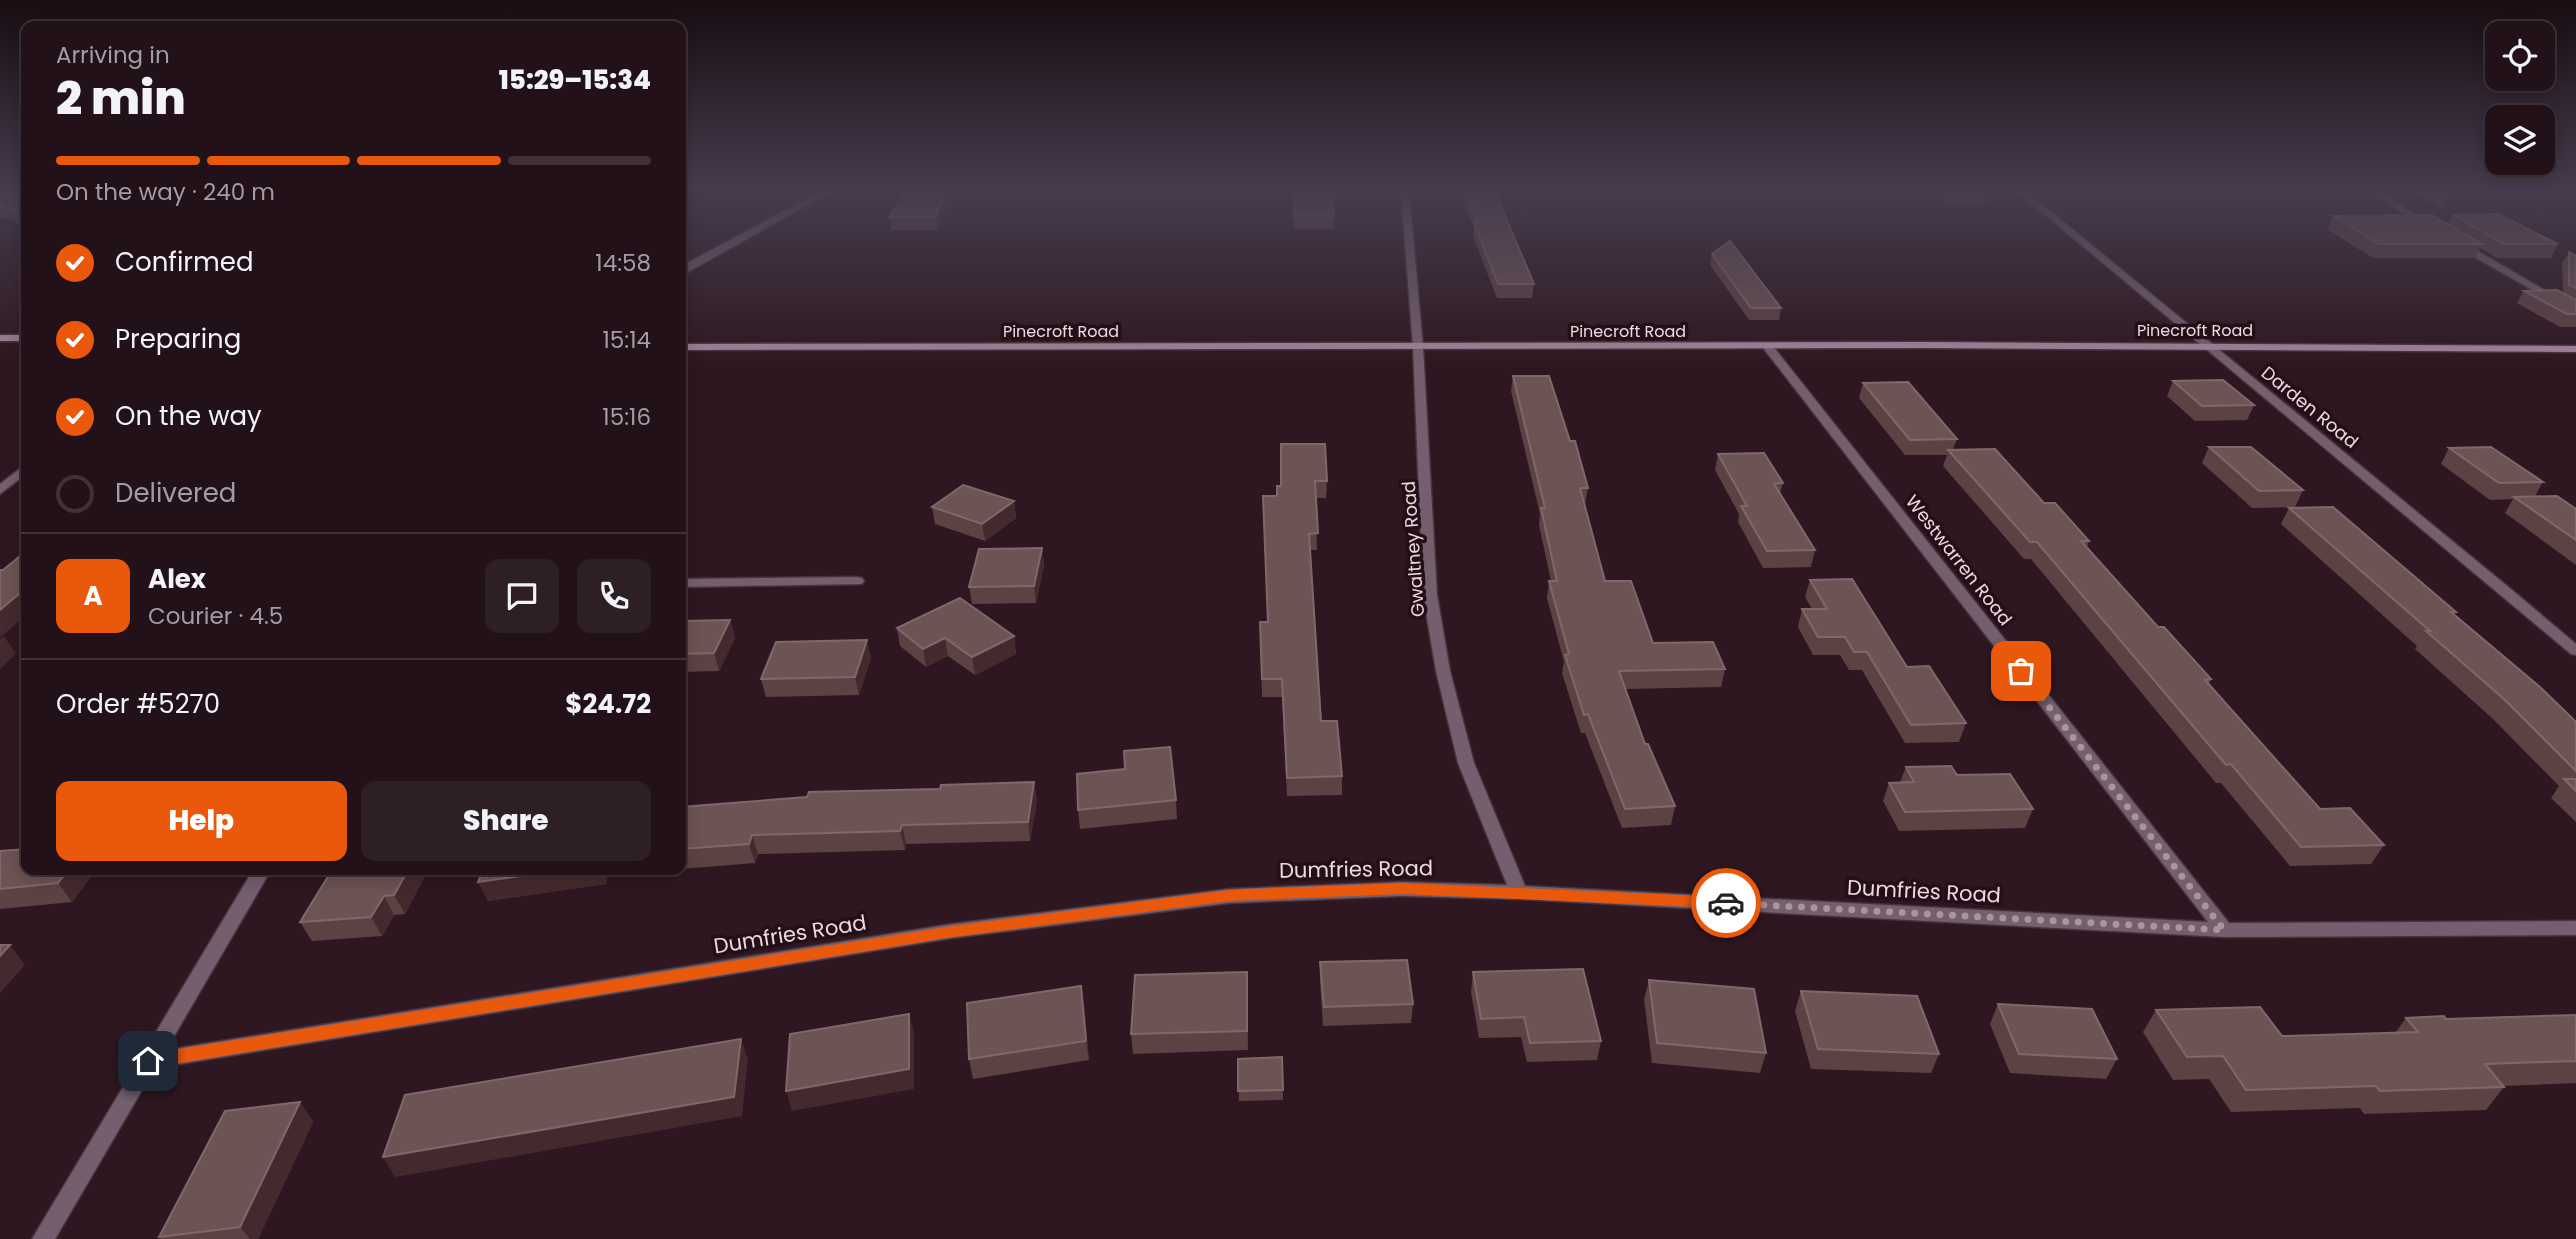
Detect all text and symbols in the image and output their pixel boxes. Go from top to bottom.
map controls [2485,21,2555,175]
button: locate [2485,21,2555,91]
text: Arriving in [56,39,170,71]
text: 15:29–15:34 [499,62,651,98]
text: 2 min [56,66,186,130]
button: layers [2485,105,2555,175]
text: On the way · 240 m [56,176,275,208]
icon: check [56,244,94,282]
text: Confirmed [115,244,253,280]
text: 14:58 [595,247,651,279]
street label: Pinecroft Road [2137,319,2253,342]
street label: Pinecroft Road [1003,320,1119,343]
street label: Pinecroft Road [1570,320,1686,343]
icon: check [56,321,94,359]
text: Preparing [115,321,241,357]
text: 15:14 [602,324,651,356]
street label: Darden Road [2256,360,2364,454]
icon: check [56,398,94,436]
text: On the way [115,398,262,434]
text: 15:16 [602,401,651,433]
text: Delivered [115,475,236,511]
street label: Gwaltney Road [1396,480,1430,618]
street label: Westwarren Road [1900,490,2018,630]
button: chat [485,559,559,633]
button: phone [577,559,651,633]
text: Alex [148,561,206,597]
text: A [83,578,103,614]
text: Courier · 4.5 [148,600,283,632]
pin [1991,641,2051,701]
icon: bag [2002,652,2040,690]
text: Order #5270 [56,686,220,722]
text: $24.72 [565,686,651,722]
button: Help [56,781,347,861]
button: Share [361,781,651,861]
street label: Dumfries Road [1279,853,1433,885]
courier [1691,868,1761,938]
street label: Dumfries Road [1846,872,2002,910]
icon: car [1707,884,1745,922]
street label: Dumfries Road [712,908,868,960]
pin [118,1031,178,1091]
icon: home [129,1042,167,1080]

